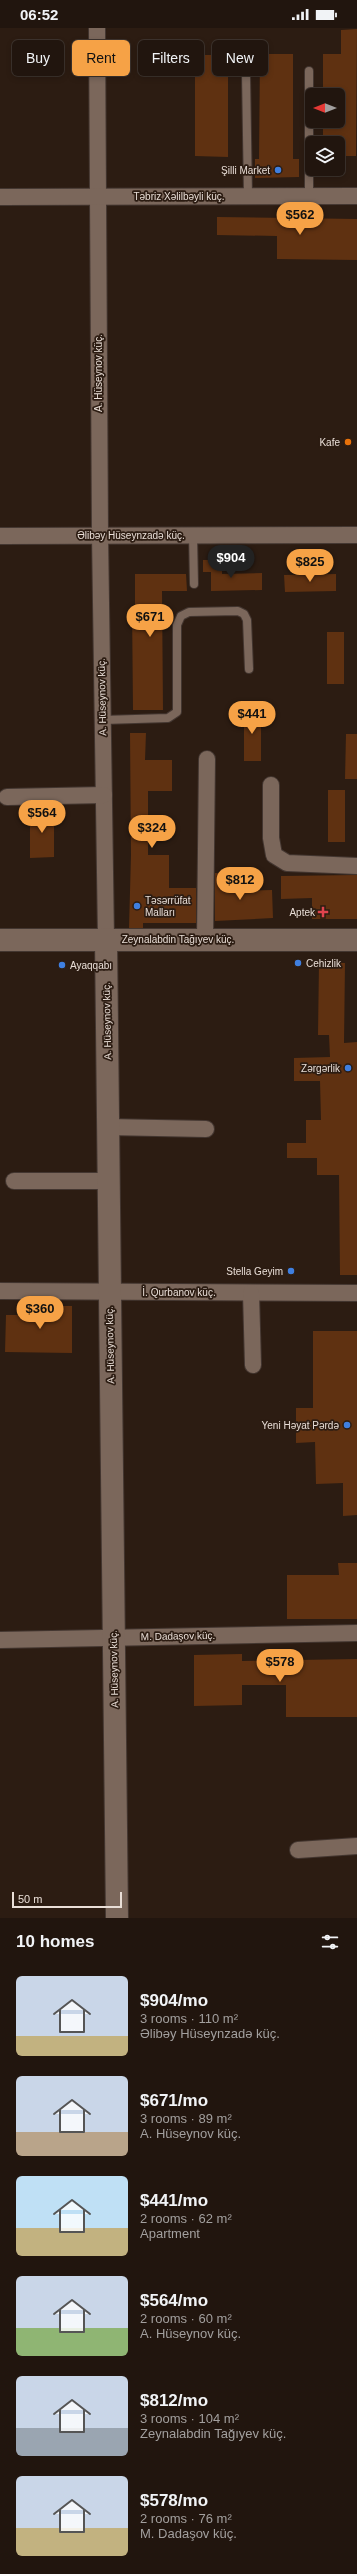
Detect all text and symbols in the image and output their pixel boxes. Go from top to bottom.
text: 06:52 [20,6,58,23]
chip: Buy [12,40,64,76]
chip: Rent [72,40,130,76]
chip: Filters [138,40,204,76]
chip: New [212,40,268,76]
north arrow [305,88,345,128]
map controls [305,88,345,176]
button: layers [305,136,345,176]
place label: Şilli Market [221,165,270,176]
marker: Şilli Market [273,165,283,175]
street label: Təbriz Xəlilbəyli küç. [133,191,225,202]
pin: $562 [276,202,324,236]
text: $562 [286,207,314,222]
street label: A. Hüseynov küç. [93,334,104,412]
place label: Kafe [319,437,340,448]
marker: Kafe [343,437,353,447]
street label: Əlibəy Hüseynzadə küç. [77,530,185,541]
pin: $904 [207,545,255,579]
pin: $825 [286,549,334,583]
text: $904 [217,550,245,565]
text: $825 [296,554,324,569]
pin: $671 [126,604,174,638]
text: $671 [136,609,164,624]
street label: A. Hüseynov küç. [96,658,108,736]
pin: $441 [228,701,276,735]
text: $441 [238,706,266,721]
pin: $564 [18,800,66,834]
text: $564 [28,805,56,820]
pin: $324 [128,815,176,849]
text: $324 [138,820,166,835]
pin: $812 [216,867,264,901]
text: $812 [226,872,254,887]
place label: Təsərrüfat Malları [145,895,191,918]
marker: Təsərrüfat Malları [132,901,142,911]
place label: Aptek [289,907,316,918]
marker: Aptek [318,907,328,917]
street label: Zeynalabdin Tağıyev küç. [122,934,234,945]
marker: Cehizlik [293,958,303,968]
place label: Cehizlik [306,958,342,969]
marker: Ayaqqabı [57,960,67,970]
place label: Ayaqqabı [70,960,112,971]
street label: A. Hüseynov küç. [101,982,113,1060]
place label: Zərgərlik [301,1063,341,1074]
marker: Zərgərlik [343,1063,353,1073]
place label: Stella Geyim [226,1266,283,1277]
marker: Stella Geyim [286,1266,296,1276]
street label: İ. Qurbanov küç. [142,1286,216,1298]
pin: $360 [16,1296,64,1330]
text: $360 [26,1301,54,1316]
street label: A. Hüseynov küç. [104,1306,116,1384]
place label: Yeni Həyat Pərdə [262,1420,339,1431]
marker: Yeni Həyat Pərdə [342,1420,352,1430]
street label: A. Hüseynov küç. [108,1630,120,1708]
street label: M. Dadaşov küç. [141,1630,215,1642]
pin: $578 [256,1649,304,1683]
text: $578 [266,1654,294,1669]
scale bar [12,1890,122,1909]
text: 50 m [18,1893,42,1905]
icon: filters [319,1931,341,1953]
text: 10 homes [16,1932,94,1951]
text: $904/mo [140,1991,208,2010]
icon: home [48,1992,96,2040]
text: 3 rooms · 110 m² [140,2011,238,2026]
text: Əlibəy Hüseynzadə küç. [140,2026,280,2041]
text: $671/mo [140,2091,208,2110]
icon: home [48,2092,96,2140]
text: 3 rooms · 89 m² [140,2111,232,2126]
text: A. Hüseynov küç. [140,2126,241,2141]
text: $441/mo [140,2191,208,2210]
icon: home [48,2192,96,2240]
text: 2 rooms · 62 m² [140,2211,232,2226]
text: Apartment [140,2226,200,2241]
text: $564/mo [140,2291,208,2310]
icon: home [48,2292,96,2340]
text: 2 rooms · 60 m² [140,2311,232,2326]
text: A. Hüseynov küç. [140,2326,241,2341]
text: $812/mo [140,2391,208,2410]
icon: home [48,2392,96,2440]
text: 3 rooms · 104 m² [140,2411,239,2426]
text: Zeynalabdin Tağıyev küç. [140,2426,286,2441]
text: $578/mo [140,2491,208,2510]
icon: home [48,2492,96,2540]
text: 2 rooms · 76 m² [140,2511,232,2526]
text: M. Dadaşov küç. [140,2526,237,2541]

